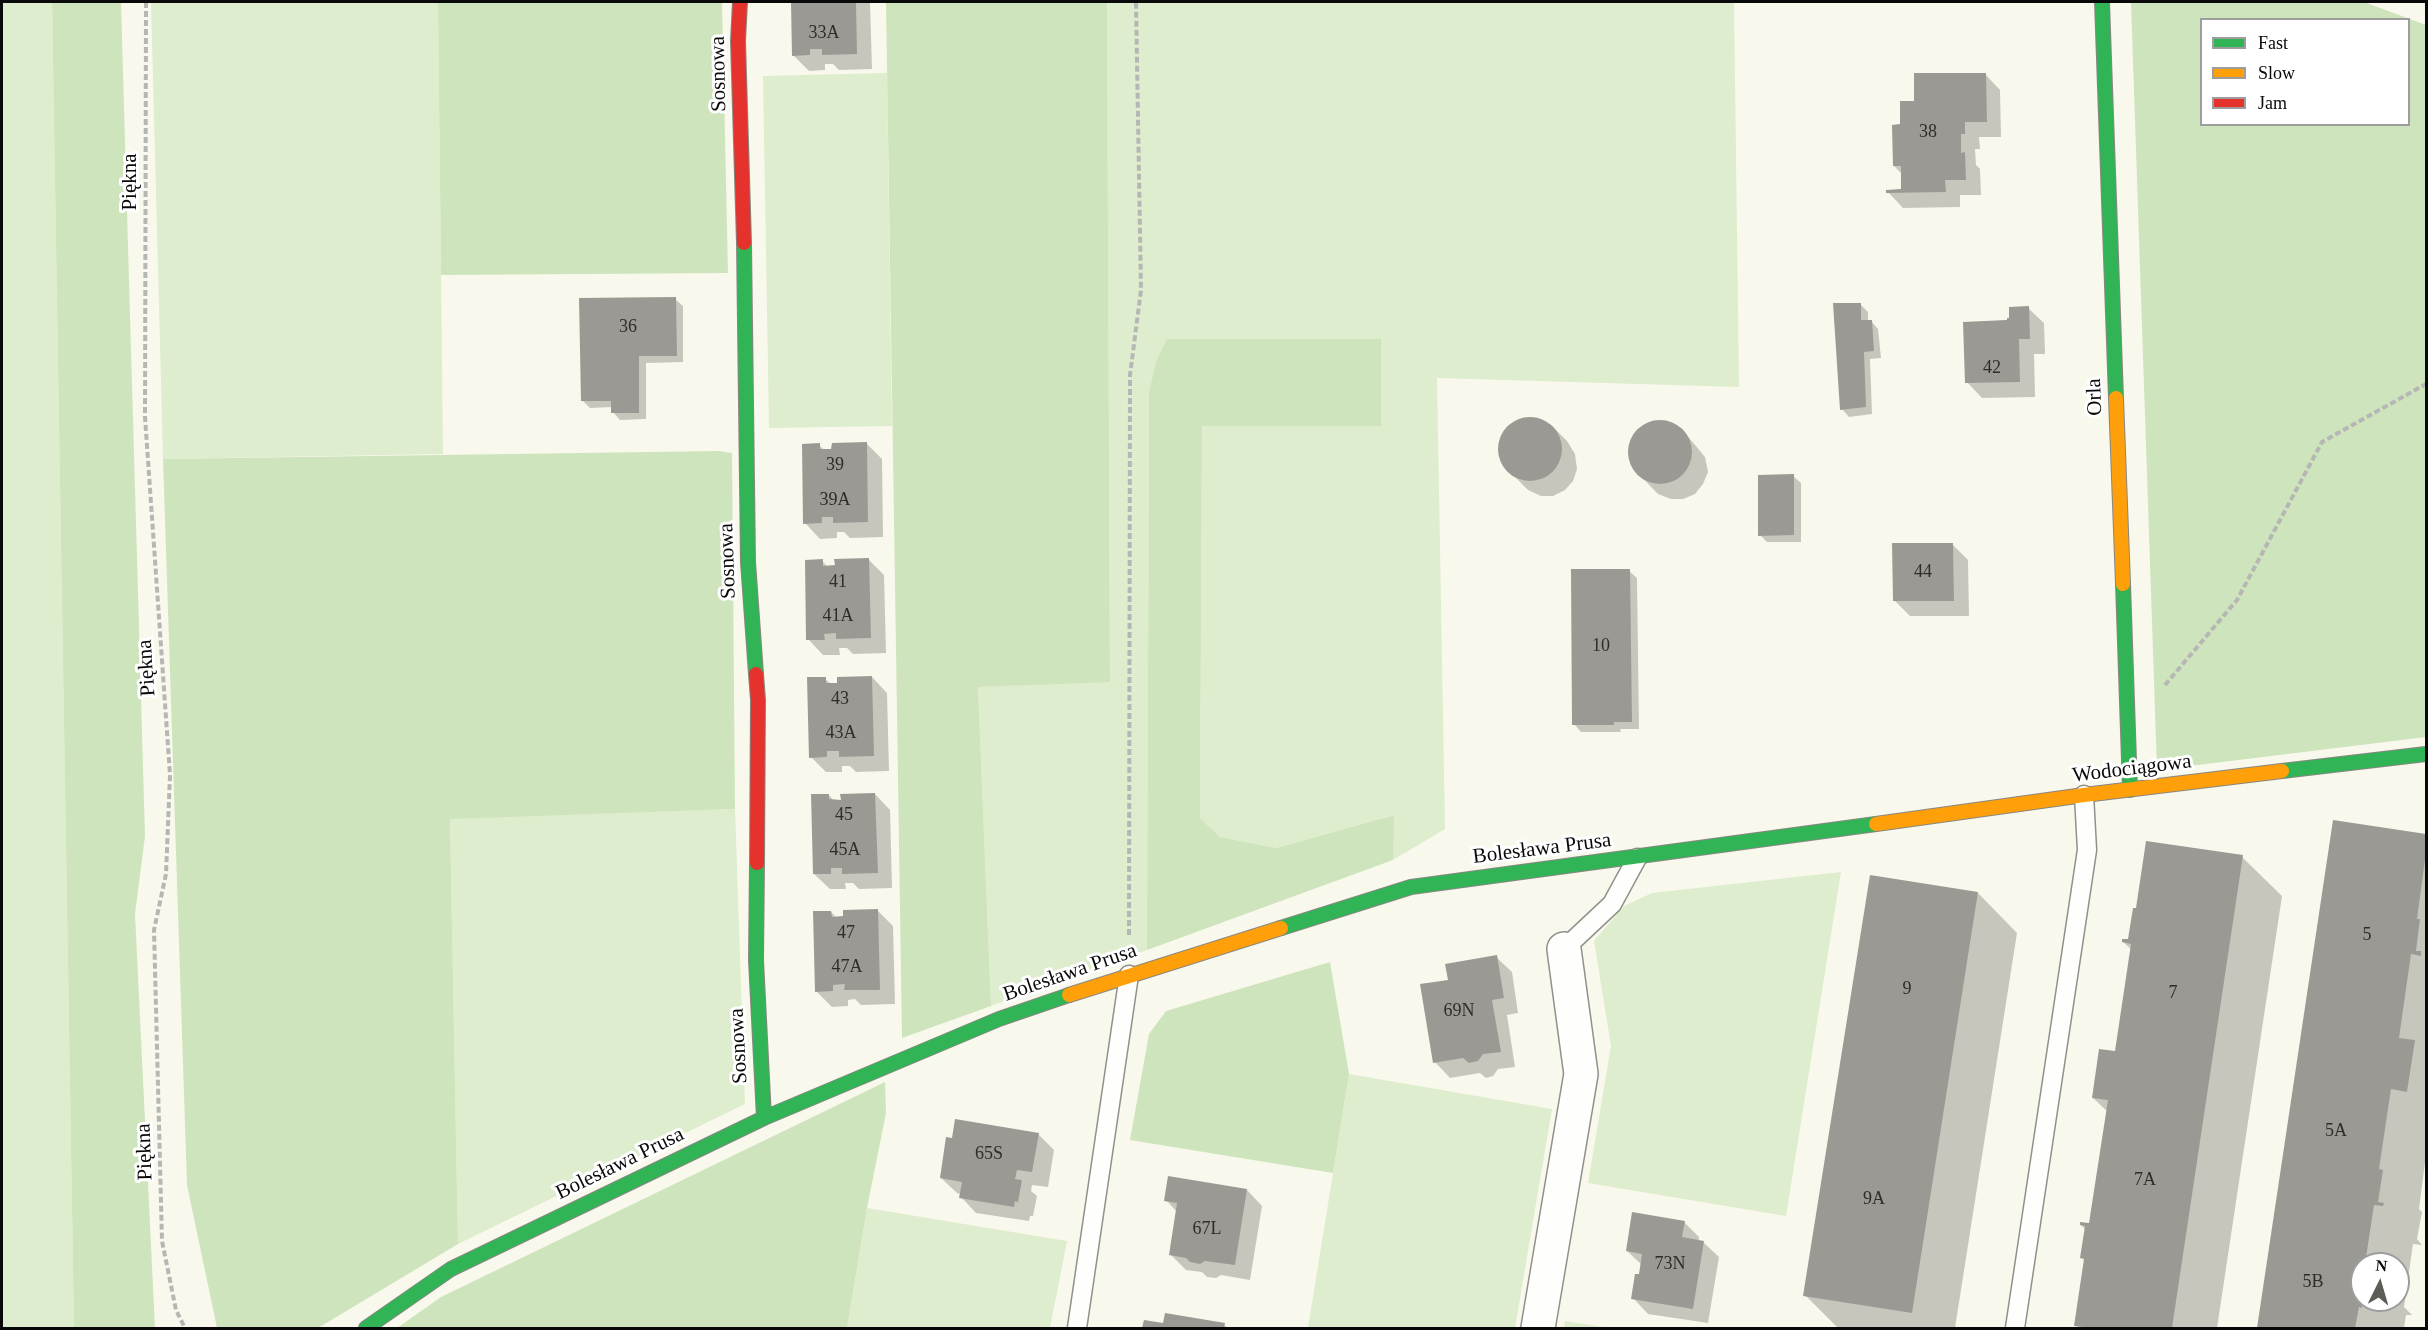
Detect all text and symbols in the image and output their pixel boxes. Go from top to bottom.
legend [2200,18,2410,126]
house number: 33A [809,22,839,44]
text: Fast [2258,33,2288,53]
street label: Sosnowa [706,36,732,112]
text: Slow [2258,63,2295,83]
text: Jam [2258,93,2287,113]
house number: 38 [1919,121,1937,143]
street label: Piękna [117,153,143,211]
house number: 36 [619,316,637,338]
house number: 42 [1983,357,2001,379]
street label: Orla [2082,378,2108,416]
house number: 39 [826,454,844,476]
house number: 39A [820,489,850,511]
street label: Sosnowa [714,523,742,599]
house number: 44 [1914,561,1932,583]
house number: 41 [829,571,847,593]
house number: 41A [823,605,853,627]
house number: 10 [1592,635,1610,657]
street label: Piękna [132,639,162,697]
house number: 43 [831,688,849,710]
house number: 43A [826,722,856,744]
street label: Wodociągowa [2071,749,2193,789]
house number: 45 [835,804,853,826]
street label: Bolesława Prusa [1471,828,1613,870]
house number: 45A [830,839,860,861]
house number: 47 [837,922,855,944]
house number: 5 [2362,924,2372,946]
street label: Bolesława Prusa [1000,938,1140,1008]
house number: 47A [832,956,862,978]
house number: 9 [1902,978,1912,1000]
house number: 7 [2168,982,2178,1004]
house number: 69N [1444,1000,1474,1022]
street label: Sosnowa [724,1007,754,1085]
house number: 5A [2325,1120,2347,1142]
street label: Bolesława Prusa [552,1122,688,1206]
street label: Piękna [131,1123,159,1181]
house number: 65S [975,1143,1003,1165]
house number: 7A [2134,1169,2156,1191]
house number: 9A [1863,1188,1885,1210]
house number: 67L [1193,1218,1221,1240]
north arrow [2350,1252,2410,1312]
house number: 73N [1655,1253,1685,1275]
text: N [2375,1257,2388,1275]
house number: 5B [2302,1271,2324,1293]

